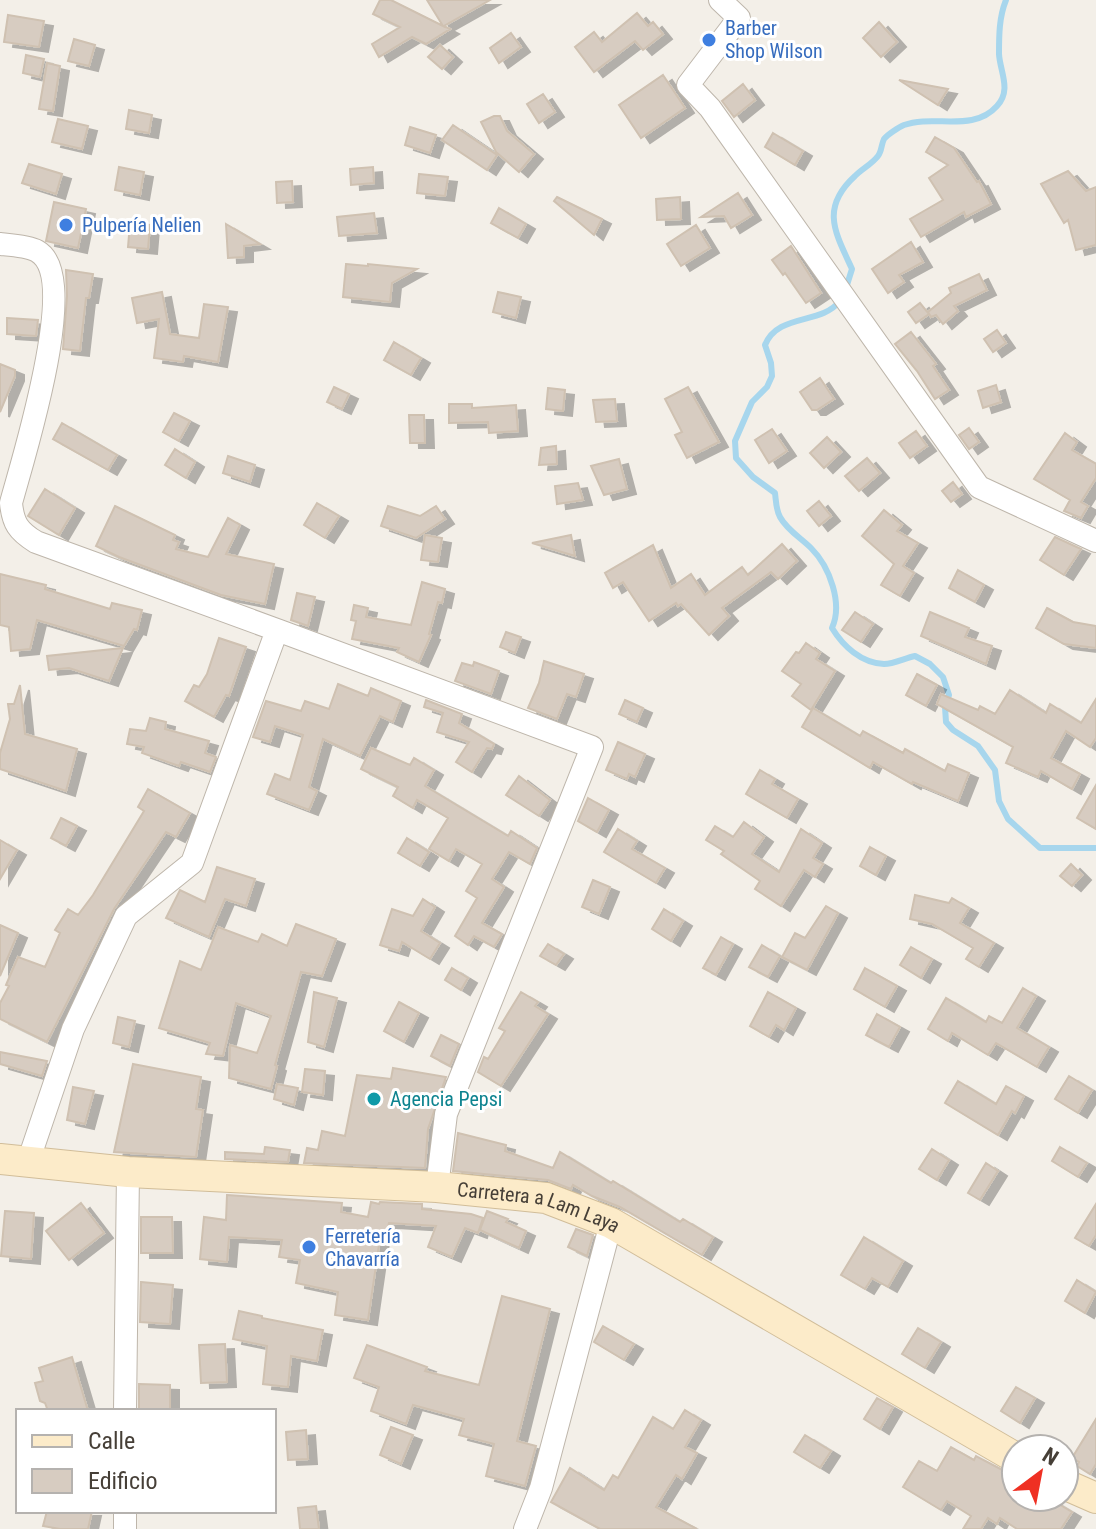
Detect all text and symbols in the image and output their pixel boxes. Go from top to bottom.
place label: Barber Shop Wilson [725,16,823,63]
marker: Barber Shop Wilson [700,31,718,49]
place label: Pulpería Nelien [82,213,202,237]
marker: Pulpería Nelien [57,216,75,234]
place label: Agencia Pepsi [390,1087,502,1111]
marker: Agencia Pepsi [365,1090,383,1108]
street label: Carretera a Lam Laya [456,1177,624,1238]
place label: Ferretería Chavarría [325,1224,401,1271]
marker: Ferretería Chavarría [300,1238,318,1256]
legend [16,1409,276,1513]
text: Calle [88,1427,135,1455]
north arrow [1000,1433,1080,1513]
text: N [1038,1442,1063,1471]
text: Edificio [88,1467,158,1495]

